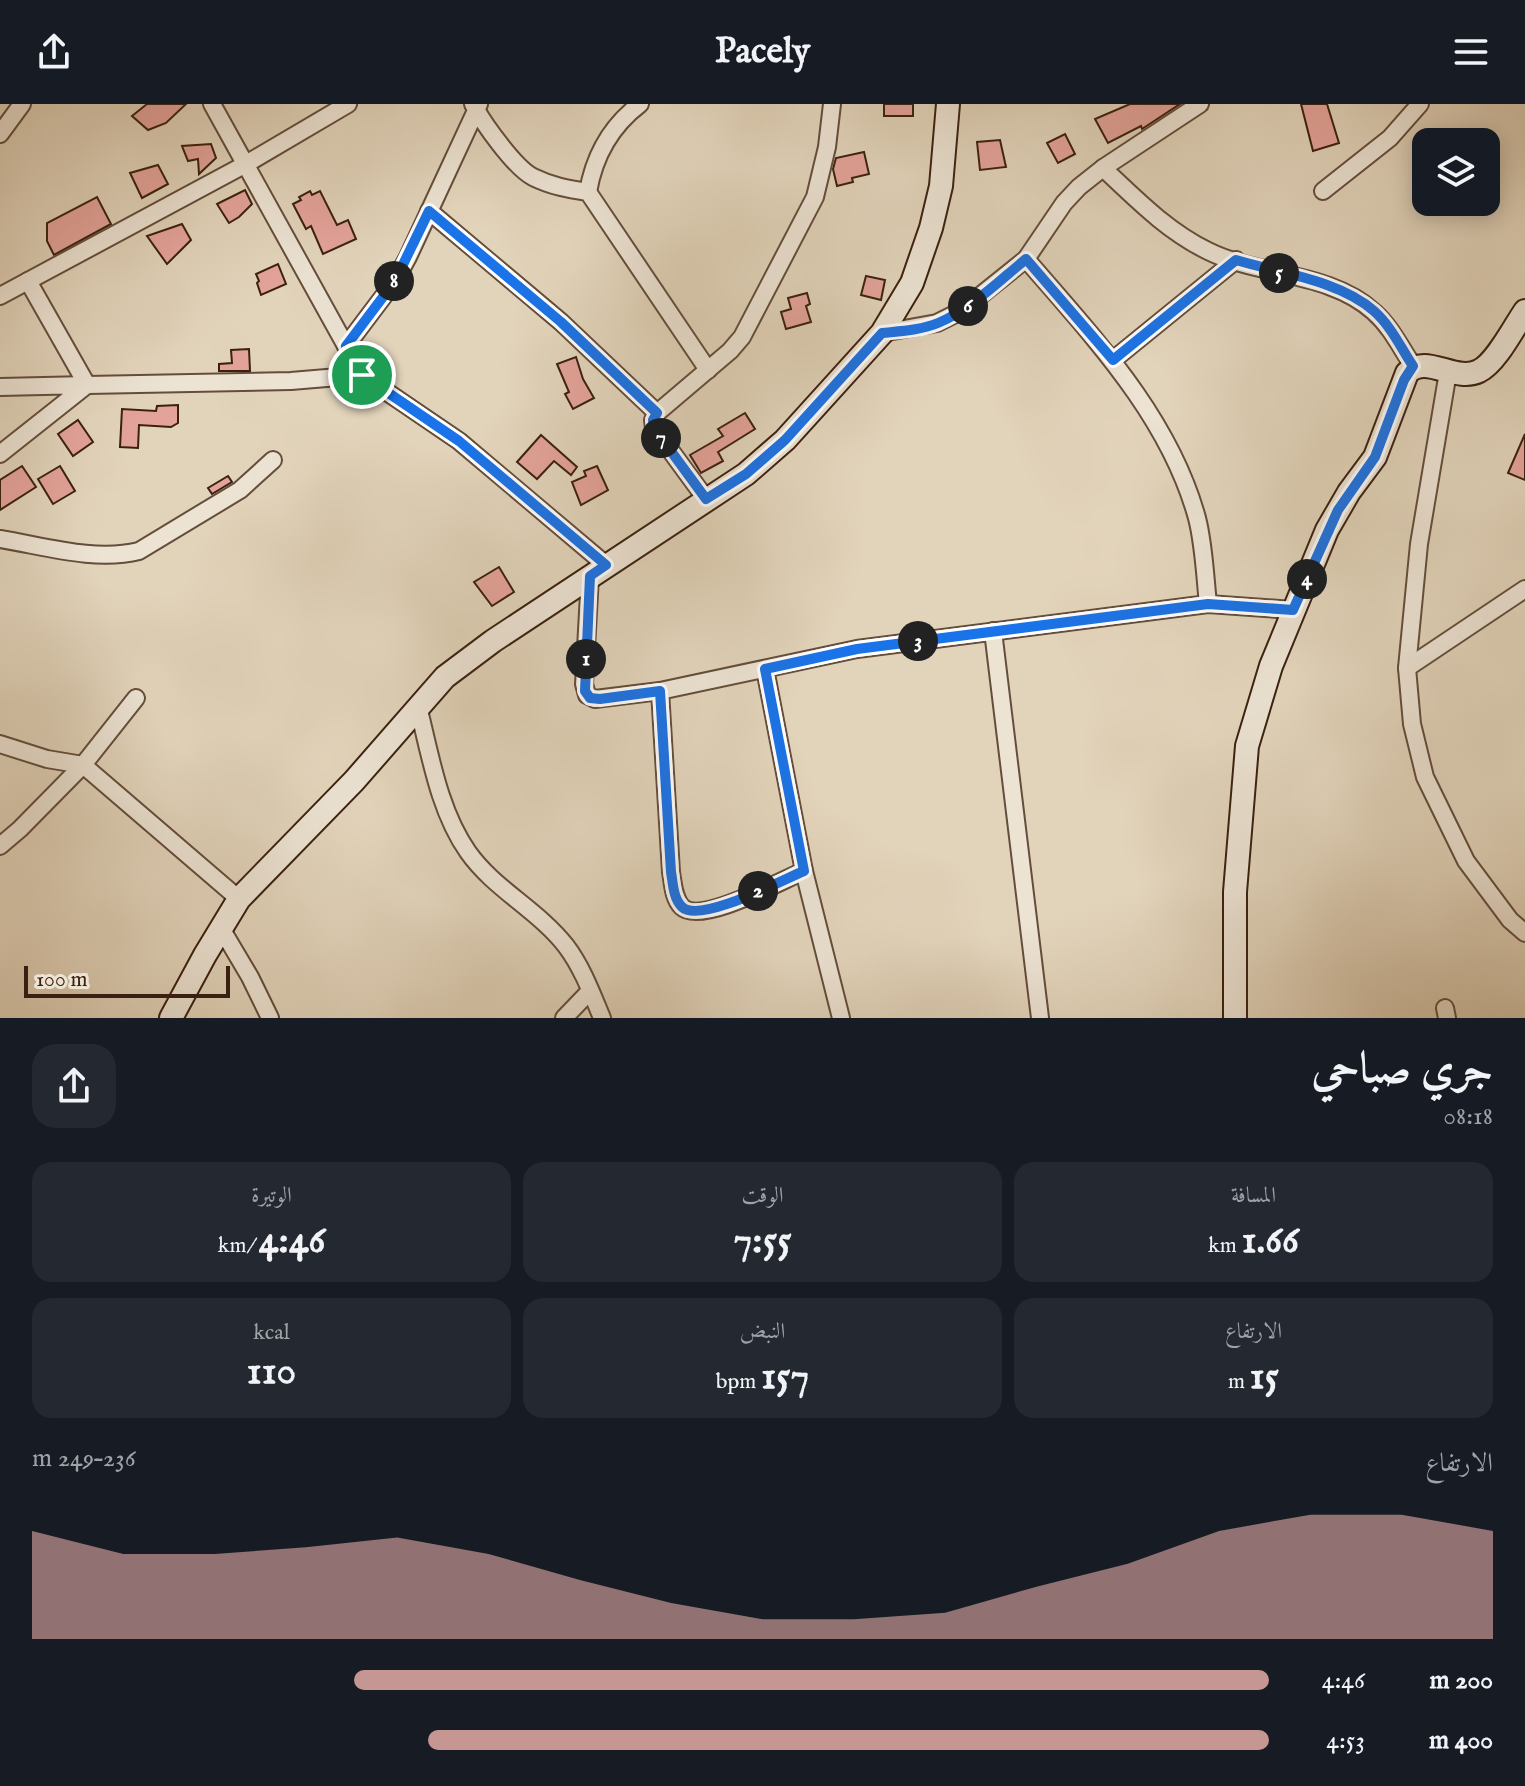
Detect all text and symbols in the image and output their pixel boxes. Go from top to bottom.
text: Pacely [715,29,810,75]
icon: share [32,30,76,74]
icon: menu [1449,30,1493,74]
map controls [1412,128,1500,216]
button: layers [1412,128,1500,216]
pin: 5 [1259,253,1299,293]
text: 5 [1275,259,1283,287]
pin: 8 [374,261,414,301]
text: 8 [390,267,398,295]
pin: 6 [948,286,988,326]
text: 6 [963,292,973,320]
pin [328,341,396,409]
icon: arrive [340,353,384,397]
pin: 7 [641,418,681,458]
text: 7 [656,424,666,452]
pin: 4 [1287,559,1327,599]
text: 4 [1302,565,1312,593]
pin: 3 [898,621,938,661]
text: 3 [914,627,922,655]
pin: 1 [566,639,606,679]
text: 1 [582,645,590,673]
pin: 2 [738,871,778,911]
text: 2 [753,877,763,905]
scale bar [24,962,230,998]
text: 100 m [36,966,88,994]
text: جري صباحي [1312,1042,1493,1098]
button: share [32,1044,116,1128]
text: 08:18 [1443,1100,1493,1133]
text: الوتيرة [251,1182,292,1210]
text: الوقت [741,1182,784,1210]
text: المسافة [1231,1182,1276,1210]
text: 4:46 [259,1216,325,1267]
text: 7:55 [733,1216,792,1267]
text: 1.66 [1242,1216,1299,1267]
text: /km [218,1232,259,1260]
text: km [1208,1232,1242,1260]
text: النبض [740,1318,785,1346]
text: الارتفاع [1225,1318,1282,1346]
text: kcal [253,1319,290,1347]
text: 110 [247,1347,296,1398]
text: 157 [761,1352,809,1403]
text: 15 [1250,1352,1279,1403]
text: bpm [716,1368,761,1396]
text: m [1228,1368,1250,1396]
text: 236–249 m [32,1442,136,1475]
text: الارتفاع [1426,1447,1493,1480]
text: 4:46 [1322,1664,1365,1697]
text: 200 m [1429,1664,1493,1697]
text: 4:53 [1326,1724,1365,1757]
text: 400 m [1429,1724,1493,1757]

